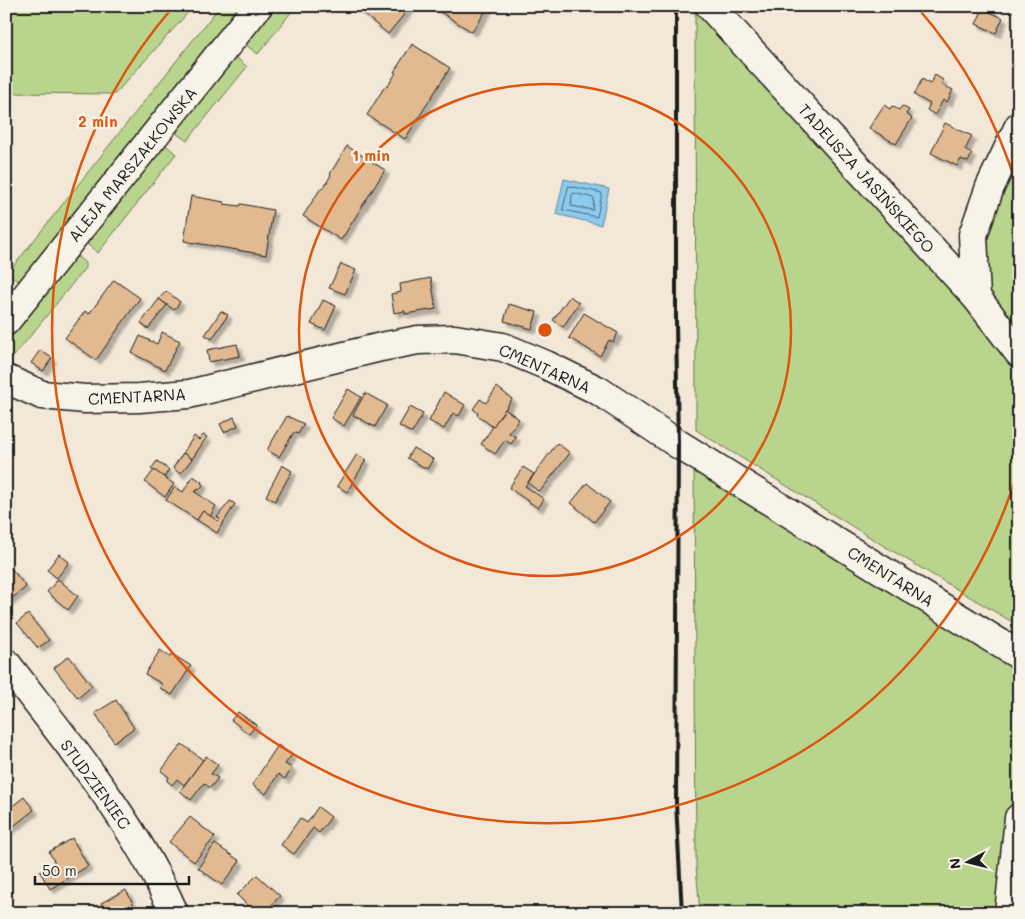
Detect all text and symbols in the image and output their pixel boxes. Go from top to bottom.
street label: ALEJA MARSZAŁKOWSKA [63,82,201,246]
street label: TADEUSZA JASIŃSKIEGO [794,99,940,257]
text: 2 min [78,111,118,131]
text: 1 min [352,145,390,165]
centre of rings [536,321,554,339]
street label: CMENTARNA [496,338,594,398]
street label: CMENTARNA [87,383,187,409]
street label: CMENTARNA [844,541,938,611]
street label: STUDZIENIEC [56,735,136,833]
north arrow [942,836,992,886]
scale bar [35,854,189,886]
text: N [945,857,965,870]
text: 50 m [42,860,77,880]

